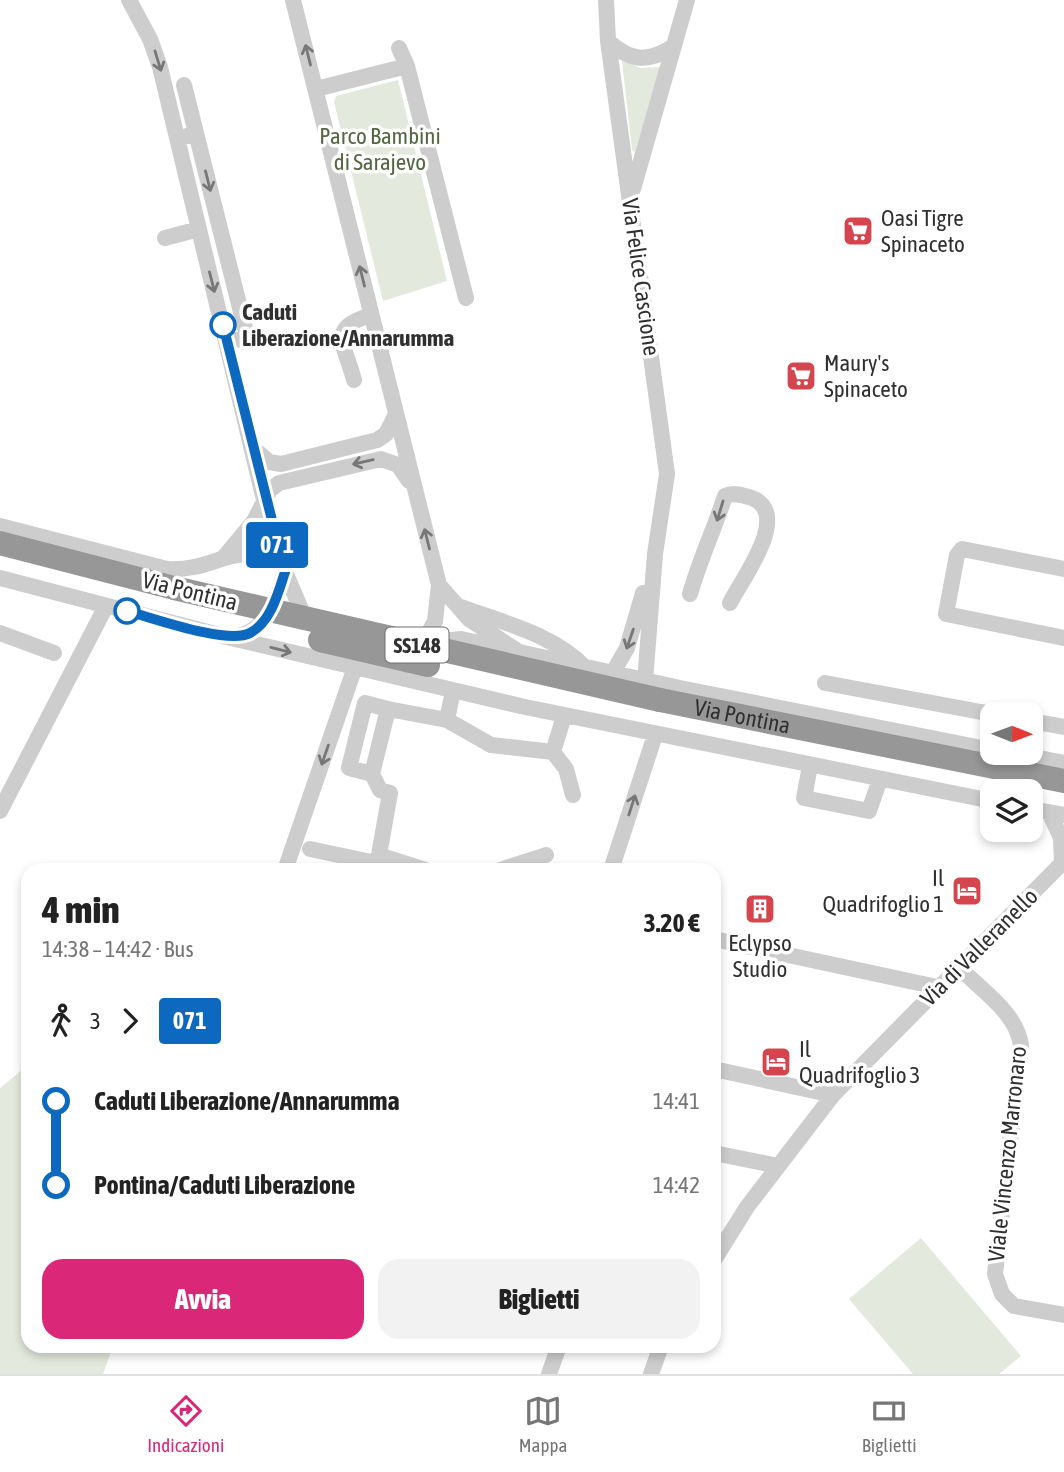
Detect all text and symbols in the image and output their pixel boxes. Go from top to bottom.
one-way arrow [301,44,314,67]
one-way arrow [153,50,166,72]
park label: Parco Bambini di Sarajevo [319,123,441,175]
one-way arrow [202,170,215,192]
street label: Via Felice Cascione [617,197,665,357]
place label: Oasi Tigre Spinaceto [881,205,965,257]
supermarket icon: Oasi Tigre Spinaceto [841,214,875,248]
one-way arrow [355,266,368,288]
one-way arrow [206,270,219,293]
place label: Caduti Liberazione/Annarumma [242,299,455,351]
marker: Caduti Liberazione/Annarumma [210,312,236,338]
place label: Maury's Spinaceto [824,350,908,402]
supermarket icon: Maury's Spinaceto [784,359,818,393]
one-way arrow [352,456,375,469]
one-way arrow [713,499,726,521]
line badge: 071 [237,522,317,568]
one-way arrow [420,528,433,550]
text: 071 [260,531,294,558]
street label: Via Pontina [140,567,240,615]
unlabelled marker [114,598,140,624]
one-way arrow [623,627,635,649]
road number: SS148 [386,628,448,662]
one-way arrow [269,643,292,657]
street label: Via Pontina [692,694,793,739]
north arrow [980,702,1043,765]
map controls [980,702,1043,842]
one-way arrow [318,743,330,765]
button: layers [980,779,1043,842]
one-way arrow [626,794,639,816]
place label: Il Quadrifoglio 1 [823,865,944,917]
hotel icon: Il Quadrifoglio 1 [950,874,984,908]
street label: Via di Valleranello [915,883,1043,1011]
text: 4 min [42,888,120,931]
building icon: Eclypso Studio [743,892,777,926]
text: 3.20 € [643,908,700,938]
place label: Eclypso Studio [728,930,792,982]
text: 14:38 – 14:42 · Bus [42,936,194,962]
icon: walk [42,1002,80,1040]
icon: forward [111,1002,149,1040]
text: 071 [173,1007,207,1034]
text: 3 [90,1008,101,1034]
place label: Il Quadrifoglio 3 [799,1036,920,1088]
hotel icon: Il Quadrifoglio 3 [759,1045,793,1079]
street label: Viale Vincenzo Marronaro [983,1045,1031,1263]
text: Caduti Liberazione/Annarumma [94,1086,400,1116]
text: 14:41 [653,1088,700,1114]
text: Pontina/Caduti Liberazione [94,1170,355,1200]
text: 14:42 [653,1172,700,1198]
button: Avvia [42,1259,364,1339]
button: Biglietti [378,1259,700,1339]
tab: Indicazioni [147,1392,224,1456]
tab: Mappa [519,1392,567,1456]
tab: Biglietti [862,1392,917,1456]

